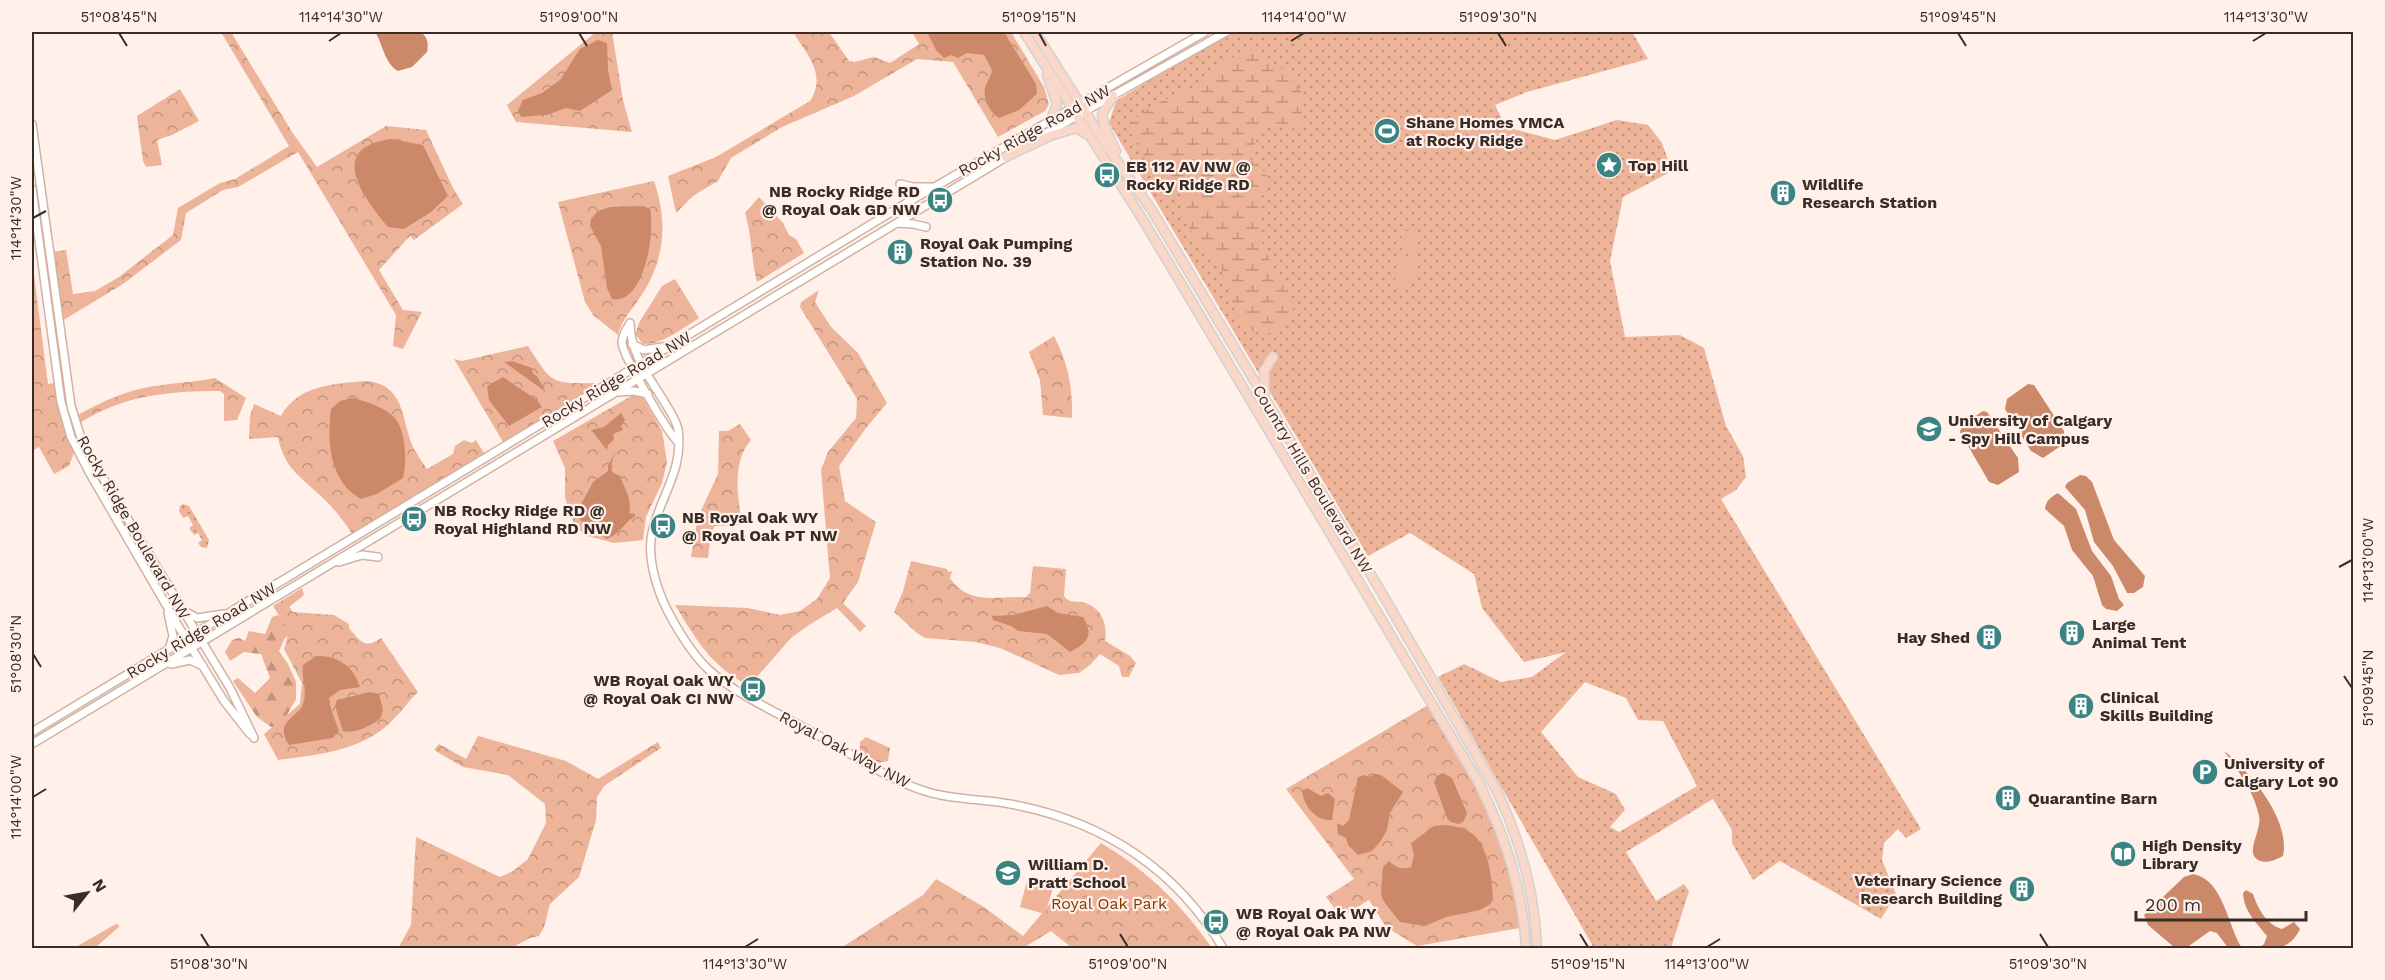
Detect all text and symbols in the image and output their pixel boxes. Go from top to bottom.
text: 51°08'45"N [80,8,158,26]
text: 114°14'30"W [299,8,383,26]
text: 51°09'00"N [539,8,619,26]
text: 51°09'15"N [1001,8,1077,26]
text: 114°14'00"W [1262,8,1346,26]
text: 51°09'30"N [1459,8,1537,26]
text: 51°09'45"N [1919,8,1997,26]
text: 114°13'30"W [2224,8,2308,26]
street label: Rocky Ridge Road NW [955,81,1114,180]
place label: Shane Homes YMCA at Rocky Ridge [1406,113,1564,150]
sports icon: Shane Homes YMCA at Rocky Ridge [1372,116,1402,146]
place icon: Top Hill [1594,150,1624,180]
place label: Top Hill [1628,156,1689,175]
place label: EB 112 AV NW @ Rocky Ridge RD [1126,157,1251,194]
bus stop icon: EB 112 AV NW @ Rocky Ridge RD [1092,160,1122,190]
place label: Wildlife Research Station [1802,175,1937,212]
text: 114°14'30"W [7,176,25,260]
building icon: Wildlife Research Station [1768,178,1798,208]
place label: NB Rocky Ridge RD @ Royal Oak GD NW [762,182,920,219]
bus stop icon: NB Rocky Ridge RD @ Royal Oak GD NW [925,185,955,215]
place label: Royal Oak Pumping Station No. 39 [920,234,1072,271]
building icon: Royal Oak Pumping Station No. 39 [885,237,915,267]
street label: Rocky Ridge Road NW [538,327,694,432]
street label: Country Hills Boulevard NW [1249,382,1376,577]
place label: University of Calgary - Spy Hill Campus [1948,411,2113,448]
school or university icon: University of Calgary - Spy Hill Campus [1914,414,1944,444]
street label: Rocky Ridge Boulevard NW [73,432,194,623]
place label: NB Rocky Ridge RD @ Royal Highland RD NW [434,501,611,538]
bus stop icon: NB Rocky Ridge RD @ Royal Highland RD NW [399,504,429,534]
place label: NB Royal Oak WY @ Royal Oak PT NW [682,508,838,545]
bus stop icon: NB Royal Oak WY @ Royal Oak PT NW [648,511,678,541]
text: 114°13'00"W [2359,518,2377,603]
street label: Rocky Ridge Road NW [123,578,279,683]
text: 51°08'30"N [7,615,25,693]
place label: Large Animal Tent [2092,615,2186,652]
building icon: Large Animal Tent [2057,618,2087,648]
building icon: Hay Shed [1974,622,2004,652]
place label: Hay Shed [1897,628,1970,647]
text: 51°09'45"N [2359,649,2377,727]
place label: WB Royal Oak WY @ Royal Oak CI NW [583,671,734,708]
bus stop icon: WB Royal Oak WY @ Royal Oak CI NW [738,674,768,704]
place label: Clinical Skills Building [2100,688,2213,725]
building icon: Clinical Skills Building [2066,691,2096,721]
street label: Royal Oak Way NW [776,707,913,792]
place label: University of Calgary Lot 90 [2224,754,2339,791]
text: 114°14'00"W [7,755,25,839]
parking icon: University of Calgary Lot 90 [2190,757,2220,787]
building icon: Quarantine Barn [1993,783,2023,813]
place label: Quarantine Barn [2028,789,2157,808]
place label: High Density Library [2142,836,2243,873]
library icon: High Density Library [2108,839,2138,869]
place label: William D. Pratt School [1028,855,1127,892]
school or university icon: William D. Pratt School [993,858,1023,888]
north arrow [57,863,117,923]
place label: Veterinary Science Research Building [1854,871,2002,908]
building icon: Veterinary Science Research Building [2007,874,2037,904]
text: N [88,876,111,896]
scale bar [2136,884,2306,922]
park label: Royal Oak Park [1051,894,1167,913]
text: 200 m [2145,894,2201,915]
place label: WB Royal Oak WY @ Royal Oak PA NW [1236,904,1391,941]
bus stop icon: WB Royal Oak WY @ Royal Oak PA NW [1201,907,1231,937]
text: 51°08'30"N [170,955,248,973]
text: 114°13'30"W [703,955,787,973]
text: 51°09'00"N [1088,955,1168,973]
text: 51°09'15"N [1550,955,1626,973]
text: 114°13'00"W [1665,955,1750,973]
text: 51°09'30"N [2009,955,2087,973]

